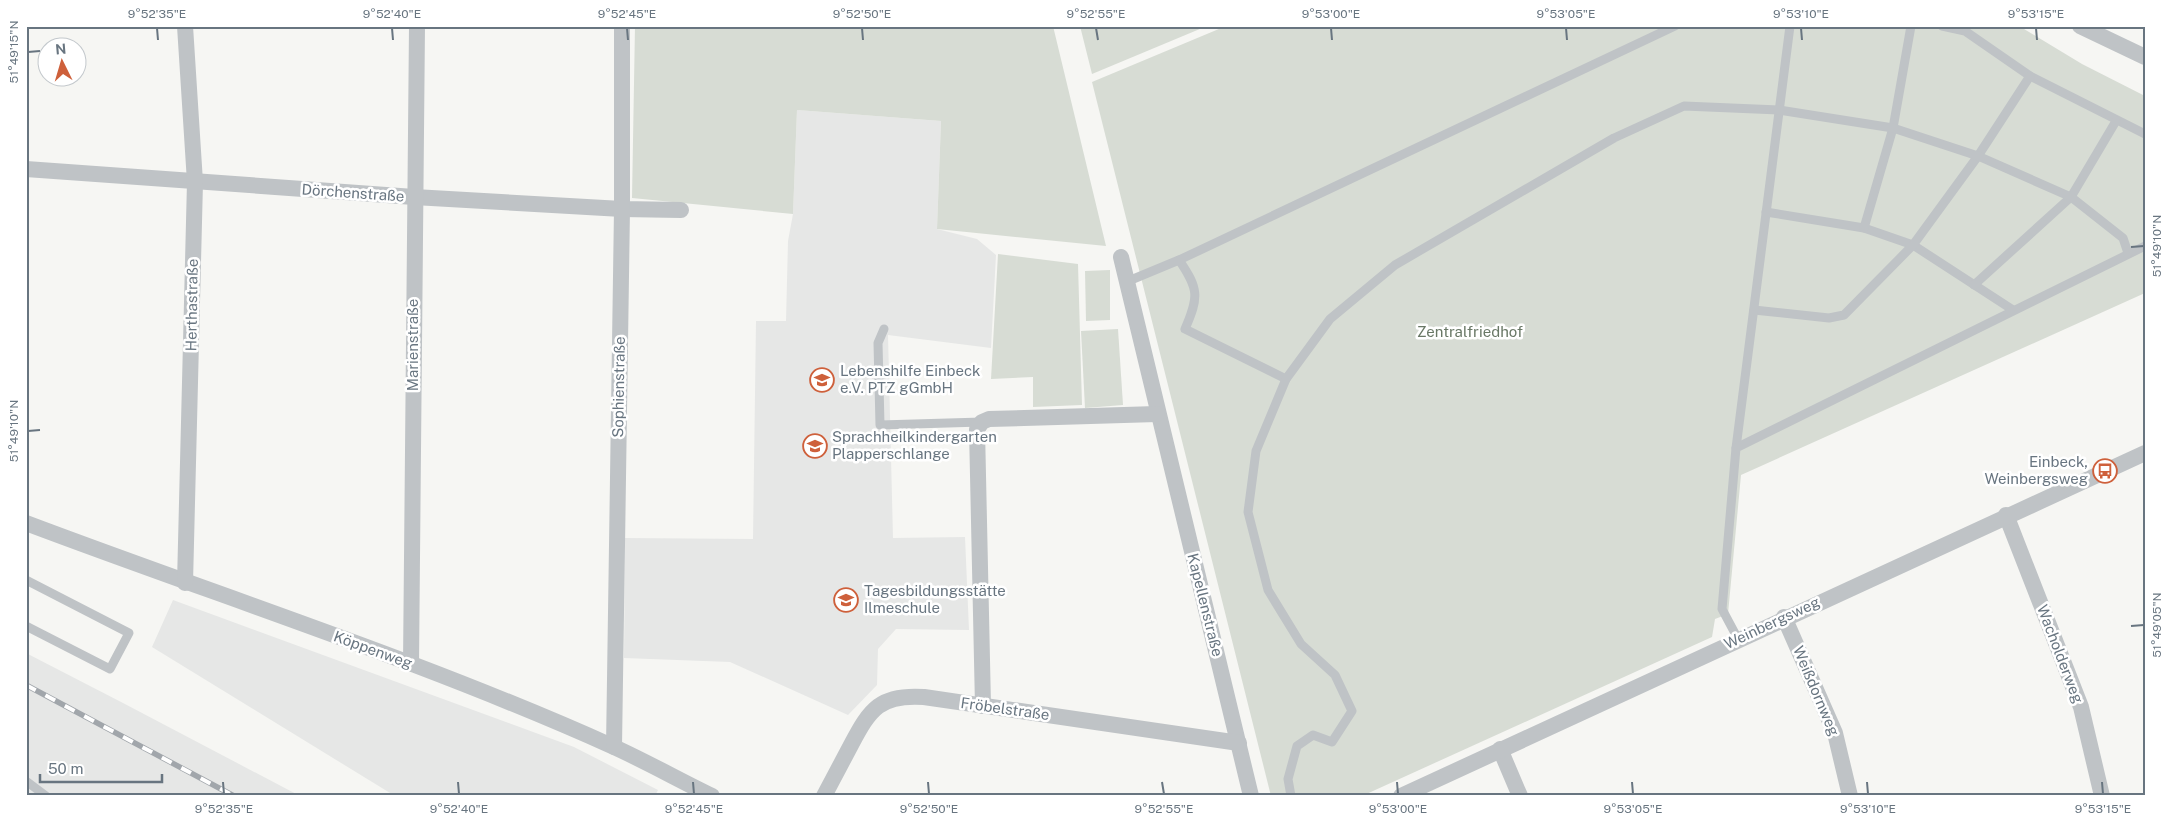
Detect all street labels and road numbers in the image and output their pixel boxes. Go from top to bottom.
street label: Dörchenstraße [301,180,405,205]
street label: Herthastraße [182,259,201,351]
street label: Marienstraße [404,299,421,391]
street label: Sophienstraße [609,336,628,438]
street label: Kapellenstraße [1184,551,1227,658]
street label: Weinbergsweg [1721,593,1822,652]
street label: Wacholderweg [2034,602,2087,705]
street label: Köppenweg [332,627,415,672]
street label: Weißdornweg [1790,643,1843,738]
street label: Fröbelstraße [960,694,1051,723]

